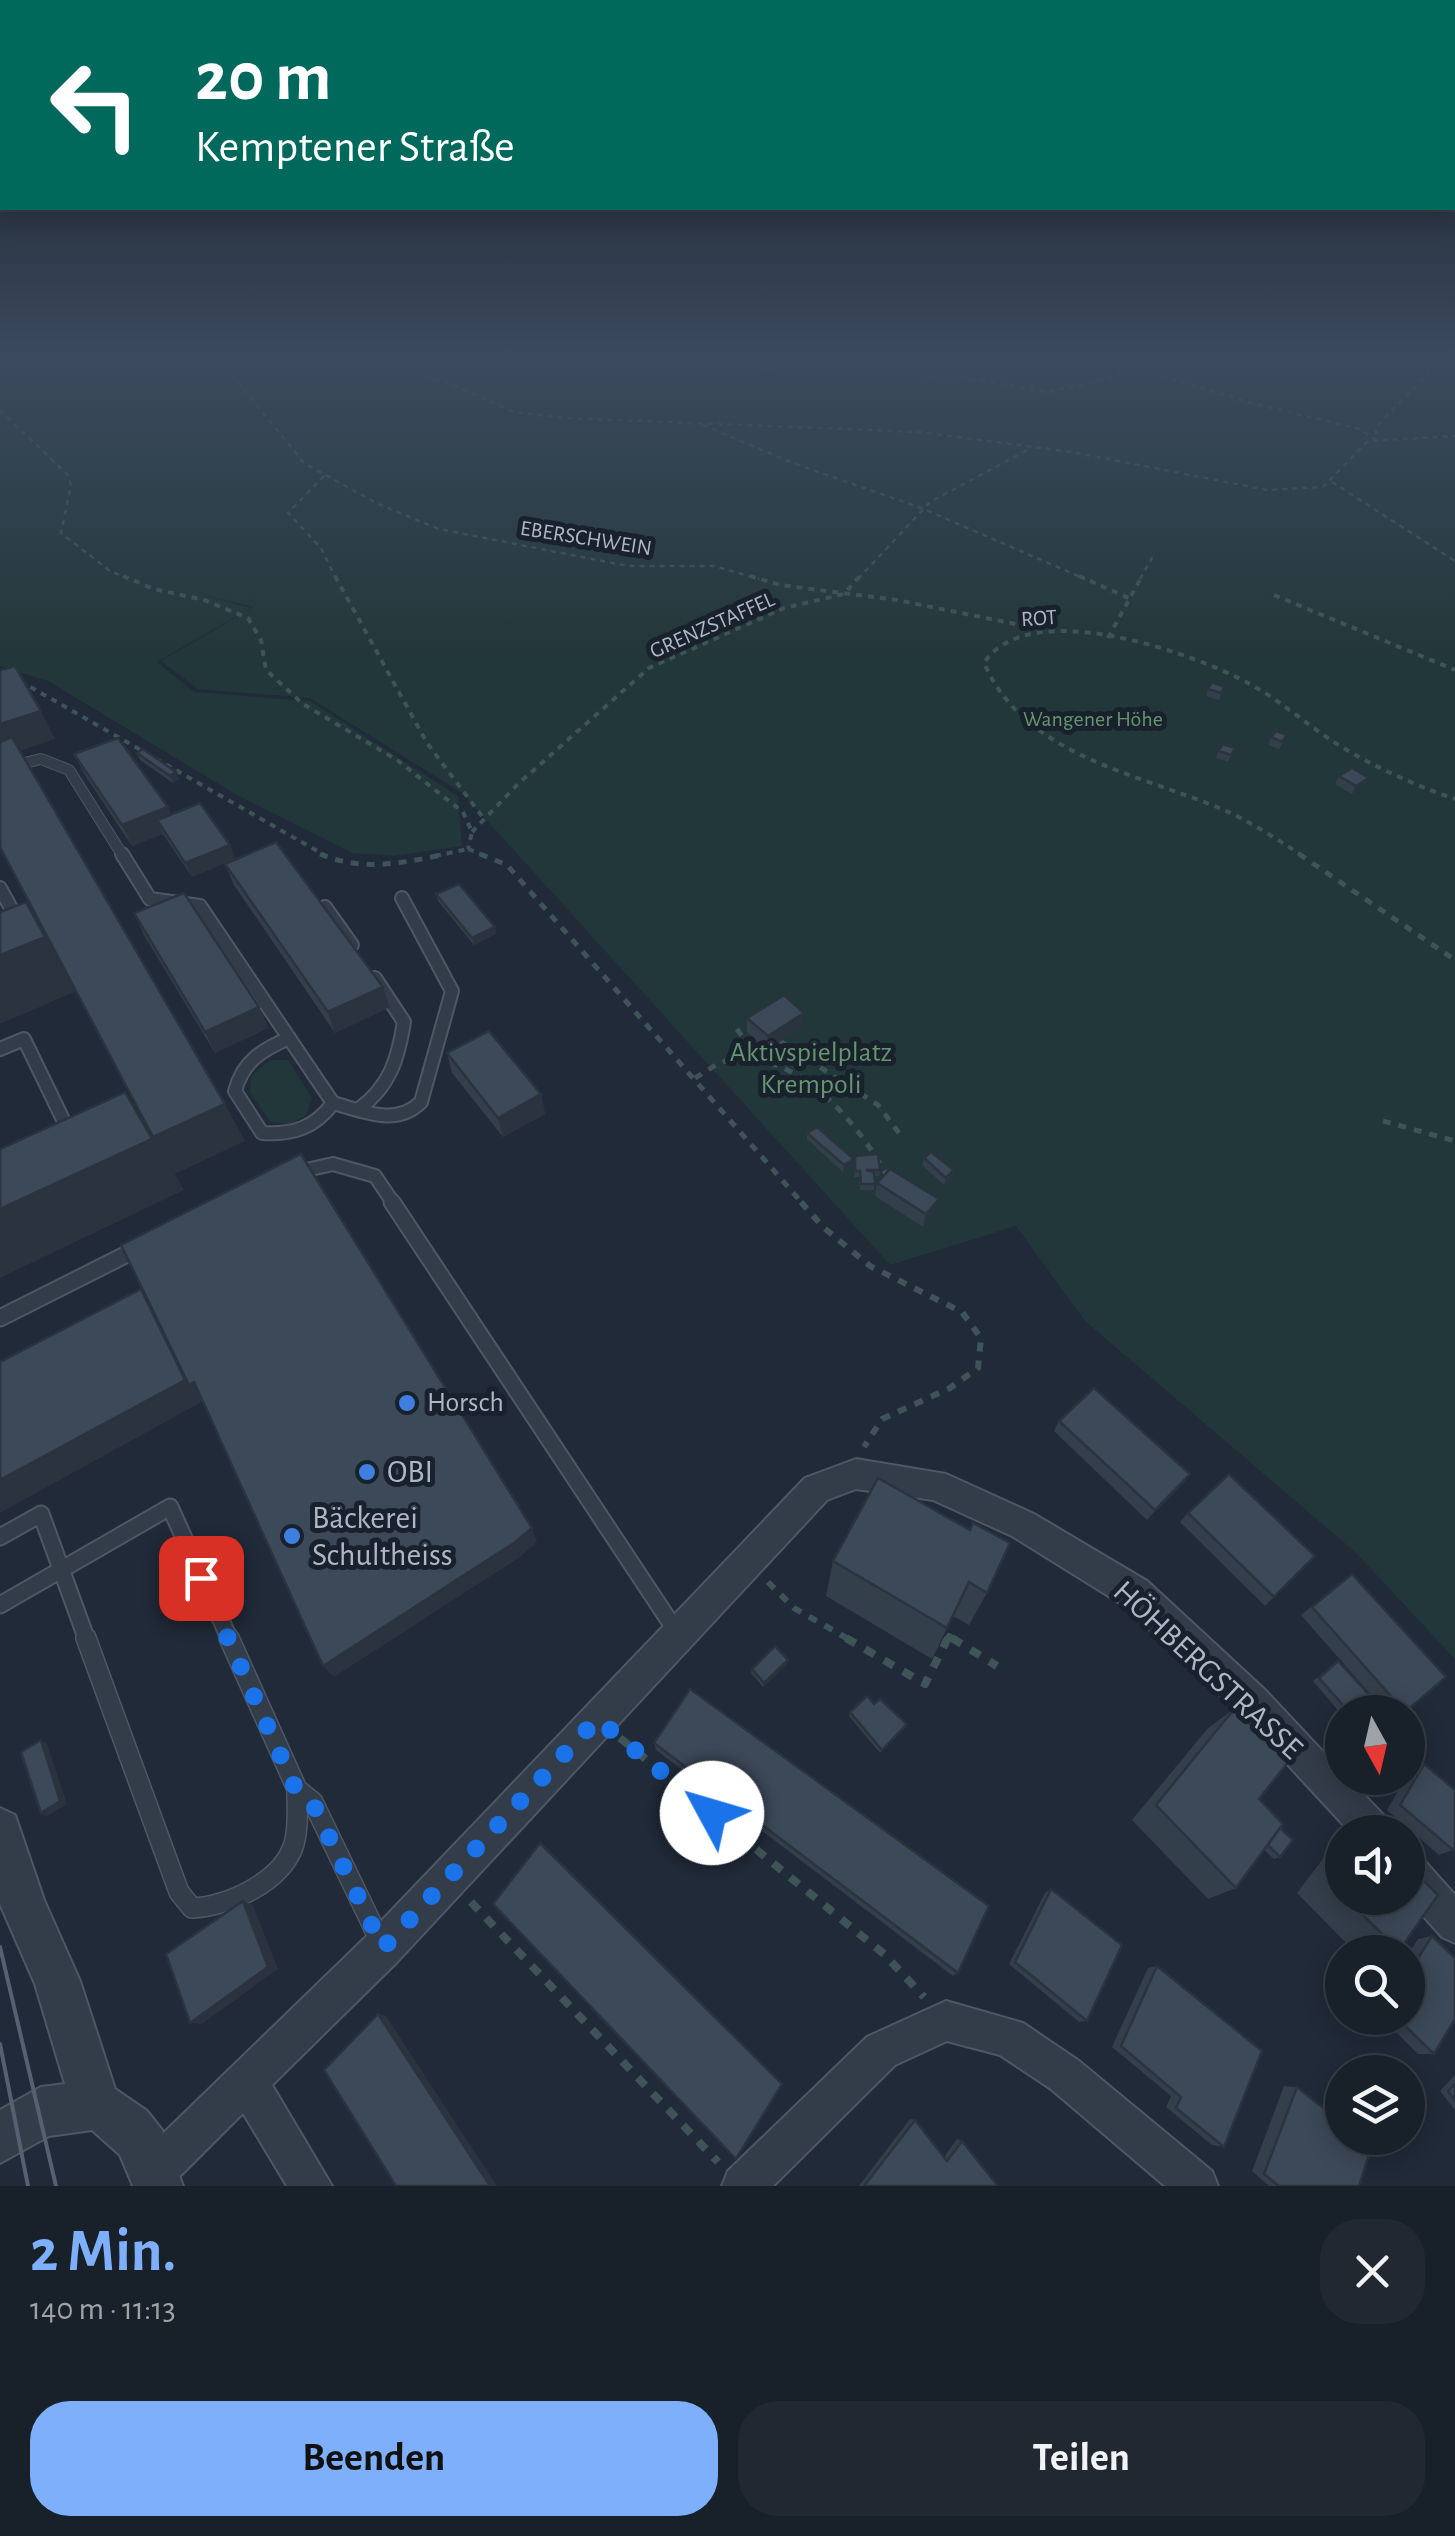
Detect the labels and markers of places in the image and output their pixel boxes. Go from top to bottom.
place label: Horsch [427,1389,504,1417]
marker: Horsch [396,1392,418,1414]
place label: OBI [387,1456,433,1488]
marker: OBI [356,1461,378,1483]
place label: Bäckerei Schultheiss [312,1502,453,1571]
marker: Bäckerei Schultheiss [281,1525,303,1547]
pin [159,1536,244,1621]

